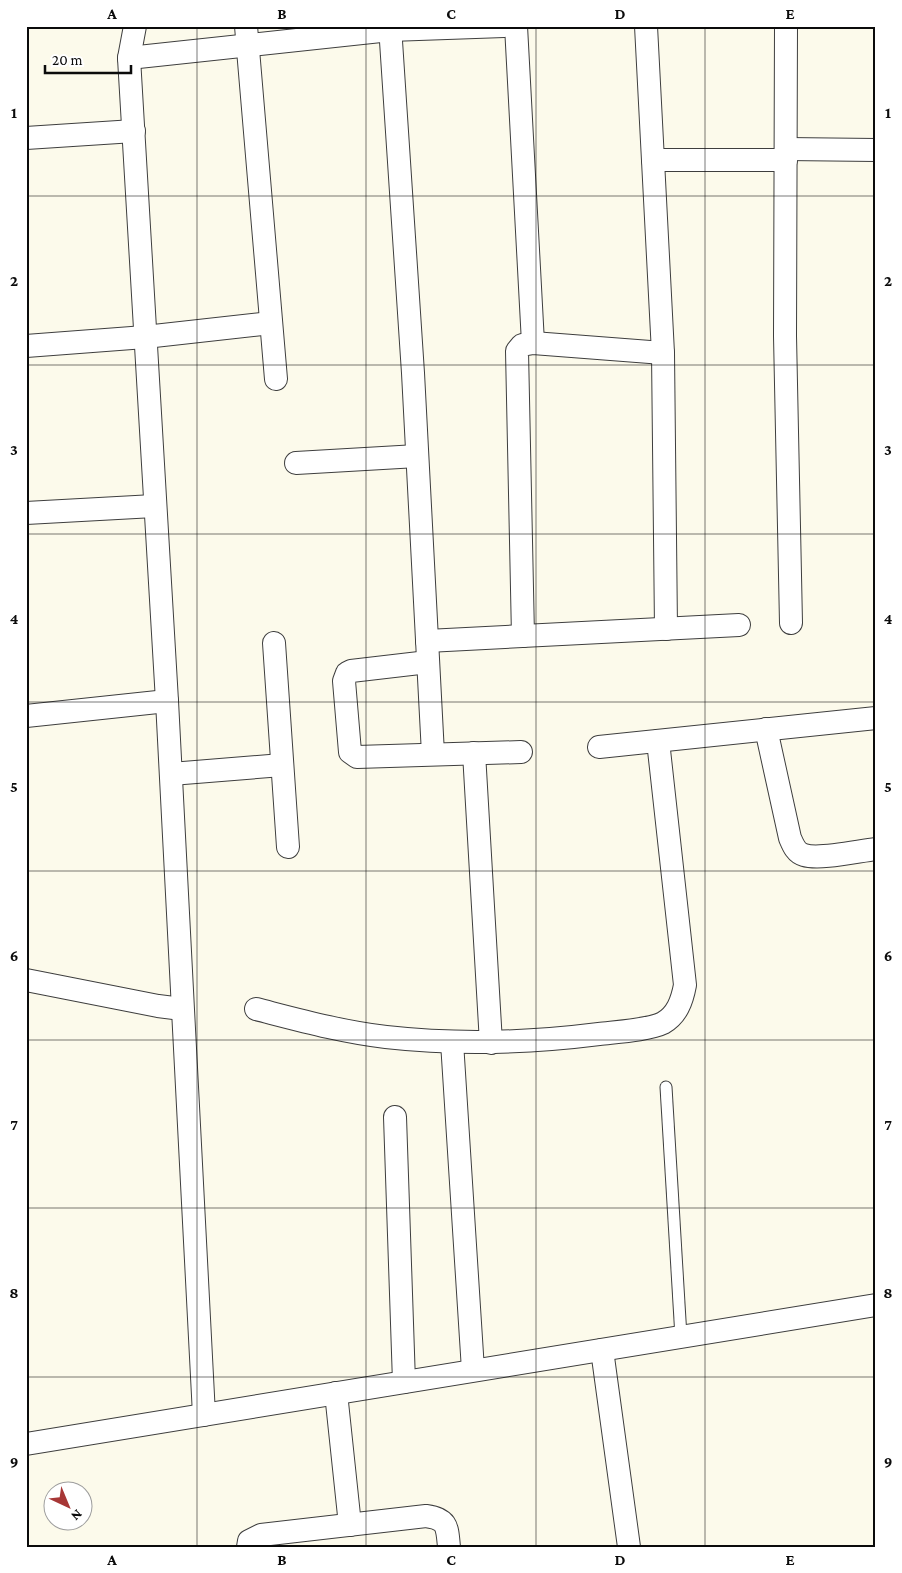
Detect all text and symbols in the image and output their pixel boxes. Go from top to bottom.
text: A [106,5,117,22]
text: B [277,5,287,22]
text: C [446,5,456,22]
text: D [614,5,626,22]
text: E [785,5,795,22]
scale bar [45,42,131,74]
text: 20 m [52,52,83,68]
text: 1 [11,104,17,121]
text: 1 [885,104,891,121]
text: 2 [10,272,18,289]
text: 2 [884,272,892,289]
text: 3 [10,441,18,458]
text: 3 [884,441,892,458]
text: 4 [10,610,19,627]
text: 4 [884,610,893,627]
text: 5 [10,778,18,795]
text: 5 [884,778,892,795]
text: 6 [10,947,18,964]
text: 6 [884,947,892,964]
text: 7 [10,1116,18,1133]
text: 7 [884,1116,892,1133]
text: 8 [9,1284,19,1301]
text: 8 [883,1284,893,1301]
text: 9 [10,1453,18,1470]
text: 9 [884,1453,892,1470]
north arrow [42,1480,92,1530]
text: N [68,1506,86,1525]
text: A [106,1551,117,1568]
text: B [277,1551,287,1568]
text: C [446,1551,456,1568]
text: D [614,1551,626,1568]
text: E [785,1551,795,1568]

